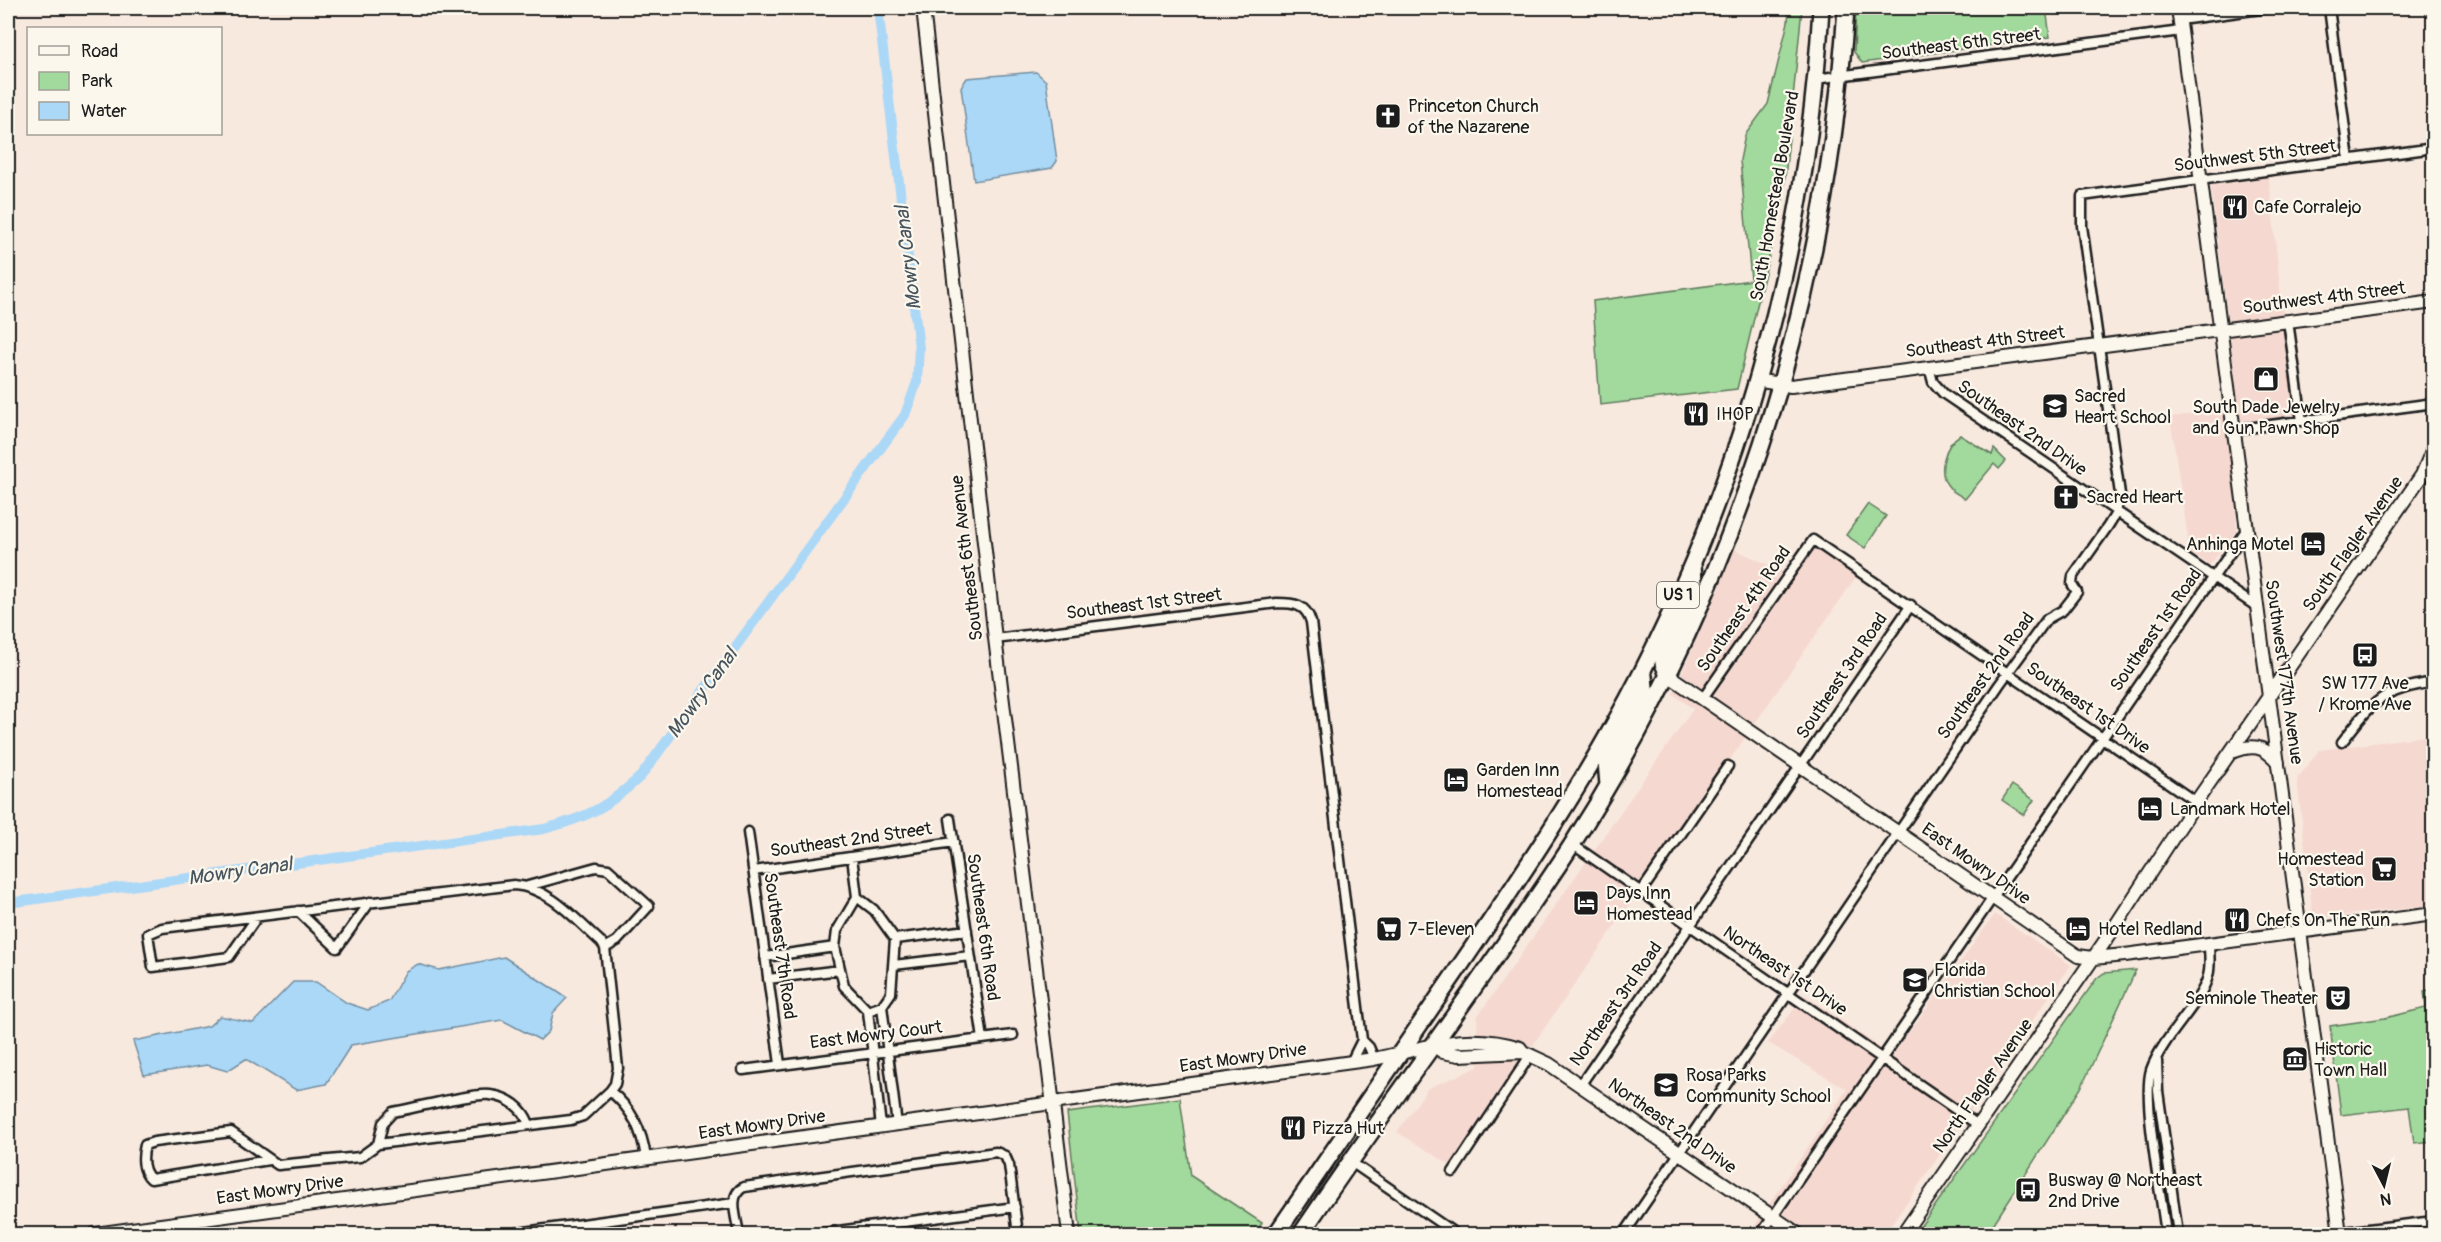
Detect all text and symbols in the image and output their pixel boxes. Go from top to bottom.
street label: Southeast 6th Street [1880,23,2043,65]
legend [27,27,222,135]
text: Road [81,40,118,63]
text: Park [81,70,113,93]
street label: South Homestead Boulevard [1745,89,1805,303]
place label: Princeton Church of the Nazarene [1408,95,1539,139]
text: Water [81,100,127,123]
church icon: Princeton Church of the Nazarene [1373,101,1403,131]
street label: Southwest 5th Street [2173,135,2338,177]
restaurant icon: Cafe Corralejo [2220,192,2250,222]
place label: Cafe Corralejo [2254,196,2362,219]
water label: Mowry Canal [889,202,927,312]
street label: Southwest 4th Street [2241,277,2408,319]
street label: Southeast 4th Street [1904,321,2067,363]
shop icon: South Dade Jewelry and Gun Pawn Shop [2251,364,2281,394]
street label: Southeast 2nd Drive [1953,375,2091,481]
place label: Sacred Heart School [2074,385,2171,429]
school or university icon: Sacred Heart School [2040,391,2070,421]
place label: South Dade Jewelry and Gun Pawn Shop [2192,396,2340,440]
restaurant icon: IHOP [1681,399,1711,429]
place label: IHOP [1716,403,1754,426]
street label: South Flagler Avenue [2298,472,2408,616]
street label: Southeast 6th Avenue [945,474,989,642]
church icon: Sacred Heart [2051,482,2081,512]
place label: Sacred Heart [2086,486,2184,509]
hotel icon: Anhinga Motel [2298,529,2328,559]
place label: Anhinga Motel [2186,533,2294,556]
street label: Southeast 4th Road [1692,542,1796,676]
street label: Southeast 1st Road [2105,564,2207,696]
street label: Southwest 177th Avenue [2260,578,2308,766]
road number: US 1 [1657,582,1699,608]
street label: Southeast 1st Street [1065,583,1224,625]
street label: Southeast 3rd Road [1791,608,1893,744]
street label: Southeast 2nd Road [1932,608,2040,744]
bus stop icon: SW 177 Ave / Krome Ave [2350,640,2380,670]
water label: Mowry Canal [661,641,744,743]
street label: Southeast 1st Drive [2022,657,2155,759]
place label: SW 177 Ave / Krome Ave [2319,672,2411,716]
place label: Garden Inn Homestead [1476,759,1563,803]
hotel icon: Garden Inn Homestead [1441,765,1471,795]
hotel icon: Landmark Hotel [2135,794,2165,824]
place label: Landmark Hotel [2170,798,2291,821]
street label: Southeast 2nd Street [769,817,934,863]
street label: East Mowry Drive [1917,818,2035,910]
place label: Homestead Station [2277,848,2364,892]
water label: Mowry Canal [186,851,296,891]
street label: Southeast 6th Road [961,852,1005,1002]
supermarket icon: Homestead Station [2369,854,2399,884]
street label: Southeast 7th Road [758,871,802,1021]
place label: Days Inn Homestead [1606,882,1693,926]
hotel icon: Days Inn Homestead [1571,888,1601,918]
restaurant icon: Chefs On The Run [2222,905,2252,935]
place label: Chefs On The Run [2256,909,2390,932]
supermarket icon: 7-Eleven [1374,914,1404,944]
hotel icon: Hotel Redland [2063,914,2093,944]
place label: 7-Eleven [1408,918,1475,941]
place label: Hotel Redland [2098,918,2203,941]
street label: Northeast 1st Drive [1718,921,1852,1021]
street label: Northeast 3rd Road [1565,937,1667,1071]
place label: Florida Christian School [1934,959,2055,1003]
school or university icon: Florida Christian School [1900,965,1930,995]
theatre icon: Seminole Theater [2323,983,2353,1013]
place label: Seminole Theater [2185,987,2319,1010]
street label: North Flagler Avenue [1928,1014,2038,1158]
street label: East Mowry Court [809,1015,944,1055]
street label: East Mowry Drive [1178,1038,1308,1078]
place label: Historic Town Hall [2314,1038,2387,1082]
museum icon: Historic Town Hall [2280,1044,2310,1074]
place label: Rosa Parks Community School [1686,1064,1831,1108]
school or university icon: Rosa Parks Community School [1651,1070,1681,1100]
street label: Northeast 2nd Drive [1603,1073,1741,1179]
street label: East Mowry Drive [697,1105,827,1145]
restaurant icon: Pizza Hut [1278,1113,1308,1143]
place label: Pizza Hut [1312,1117,1385,1140]
north arrow [2354,1155,2414,1215]
place label: Busway @ Northeast 2nd Drive [2048,1169,2203,1213]
street label: East Mowry Drive [215,1170,345,1210]
bus stop icon: Busway @ Northeast 2nd Drive [2013,1175,2043,1205]
text: N [2379,1188,2392,1210]

